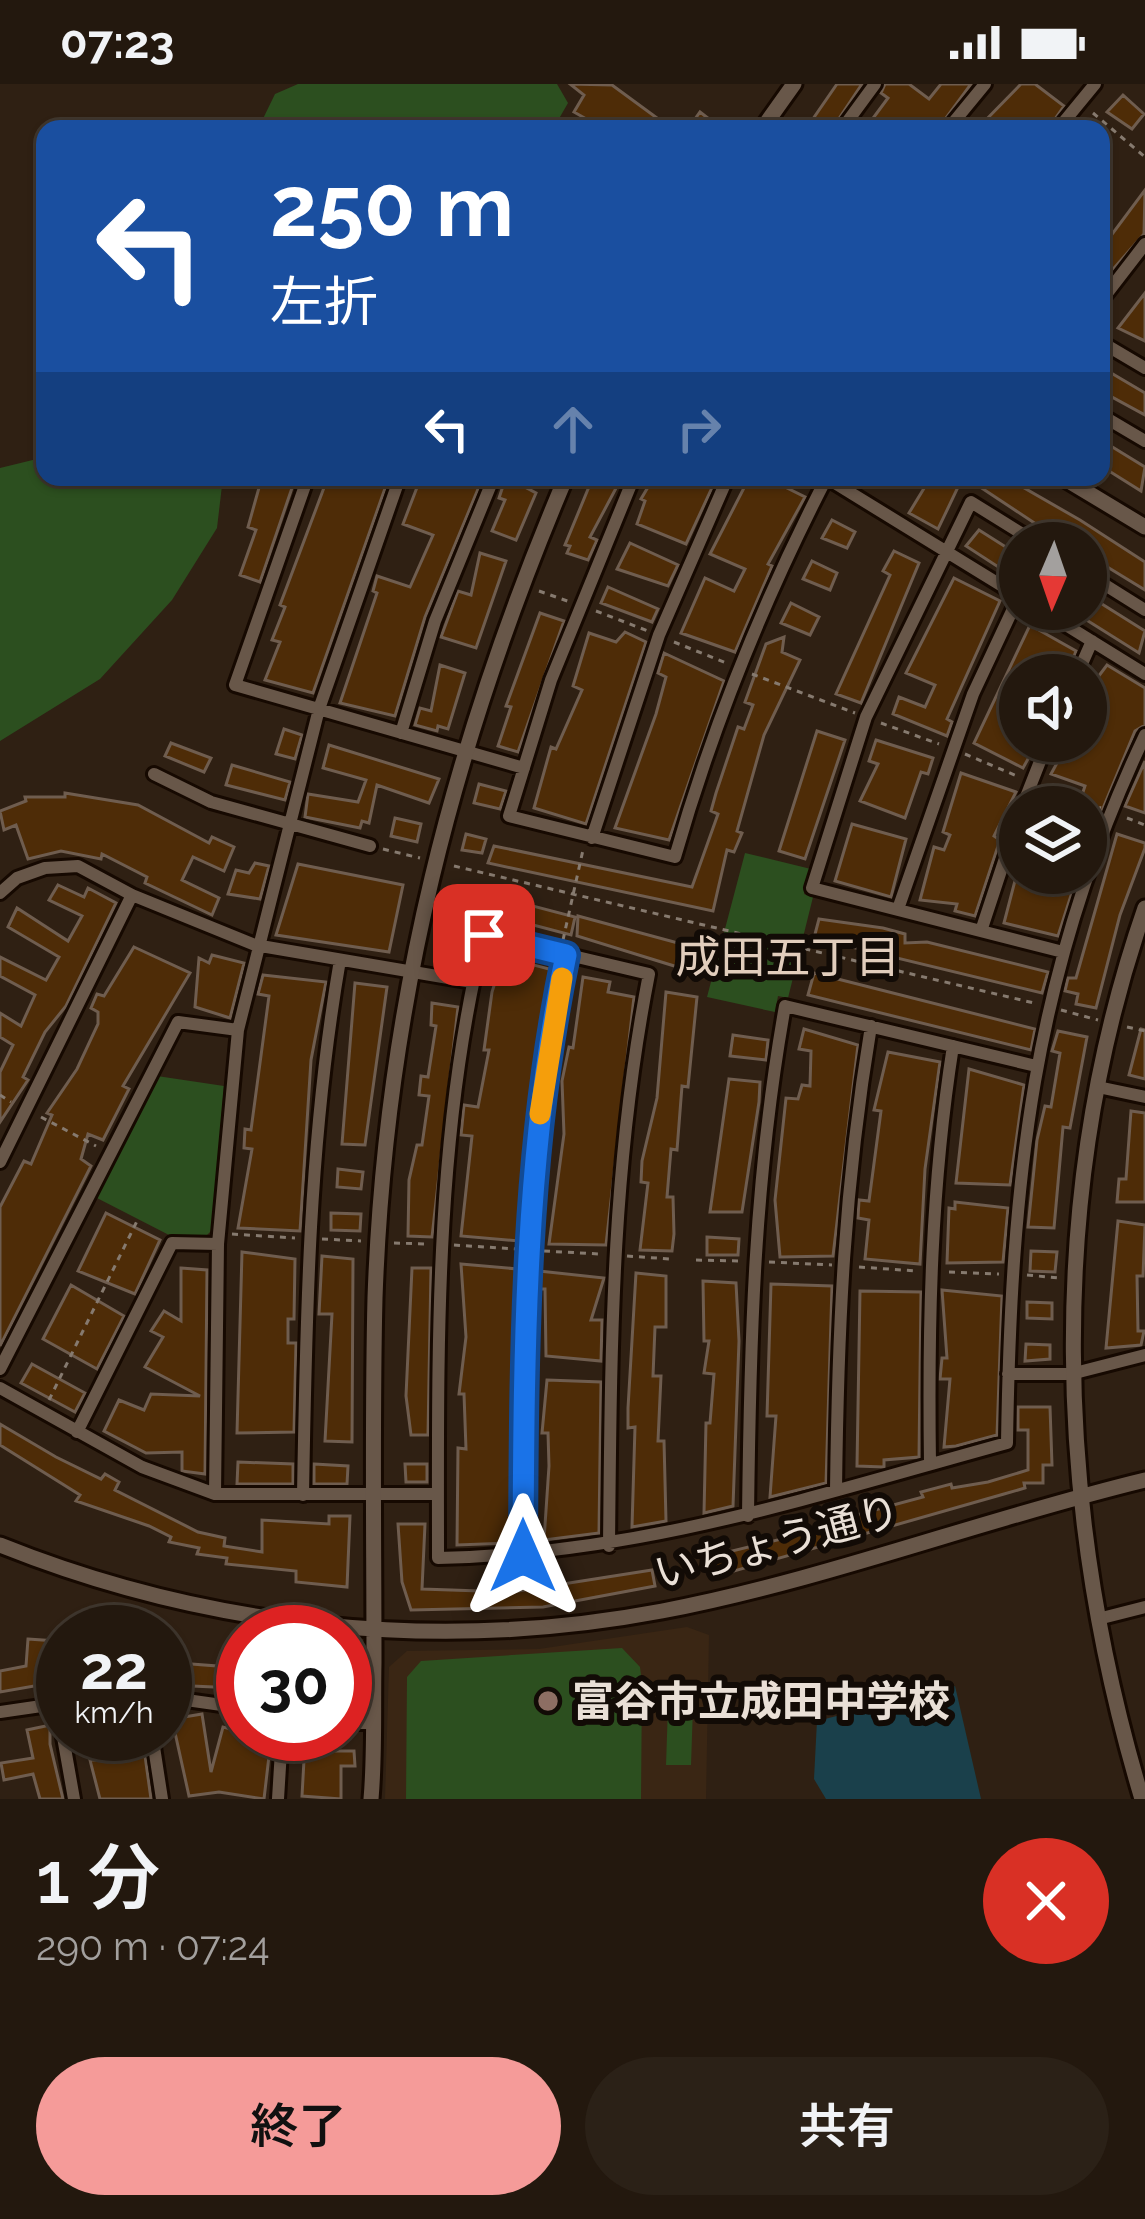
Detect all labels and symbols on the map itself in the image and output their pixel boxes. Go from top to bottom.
north arrow [999,522,1107,630]
pin [433,884,535,986]
district label: 成田五丁目 [675,931,901,984]
street label: いちょう通り [649,1486,905,1598]
position arrow [460,1493,586,1619]
speed limit sign: 30 [216,1605,372,1761]
place label: 富谷市立成田中学校 [572,1677,950,1726]
marker: 富谷市立成田中学校 [535,1688,561,1714]

